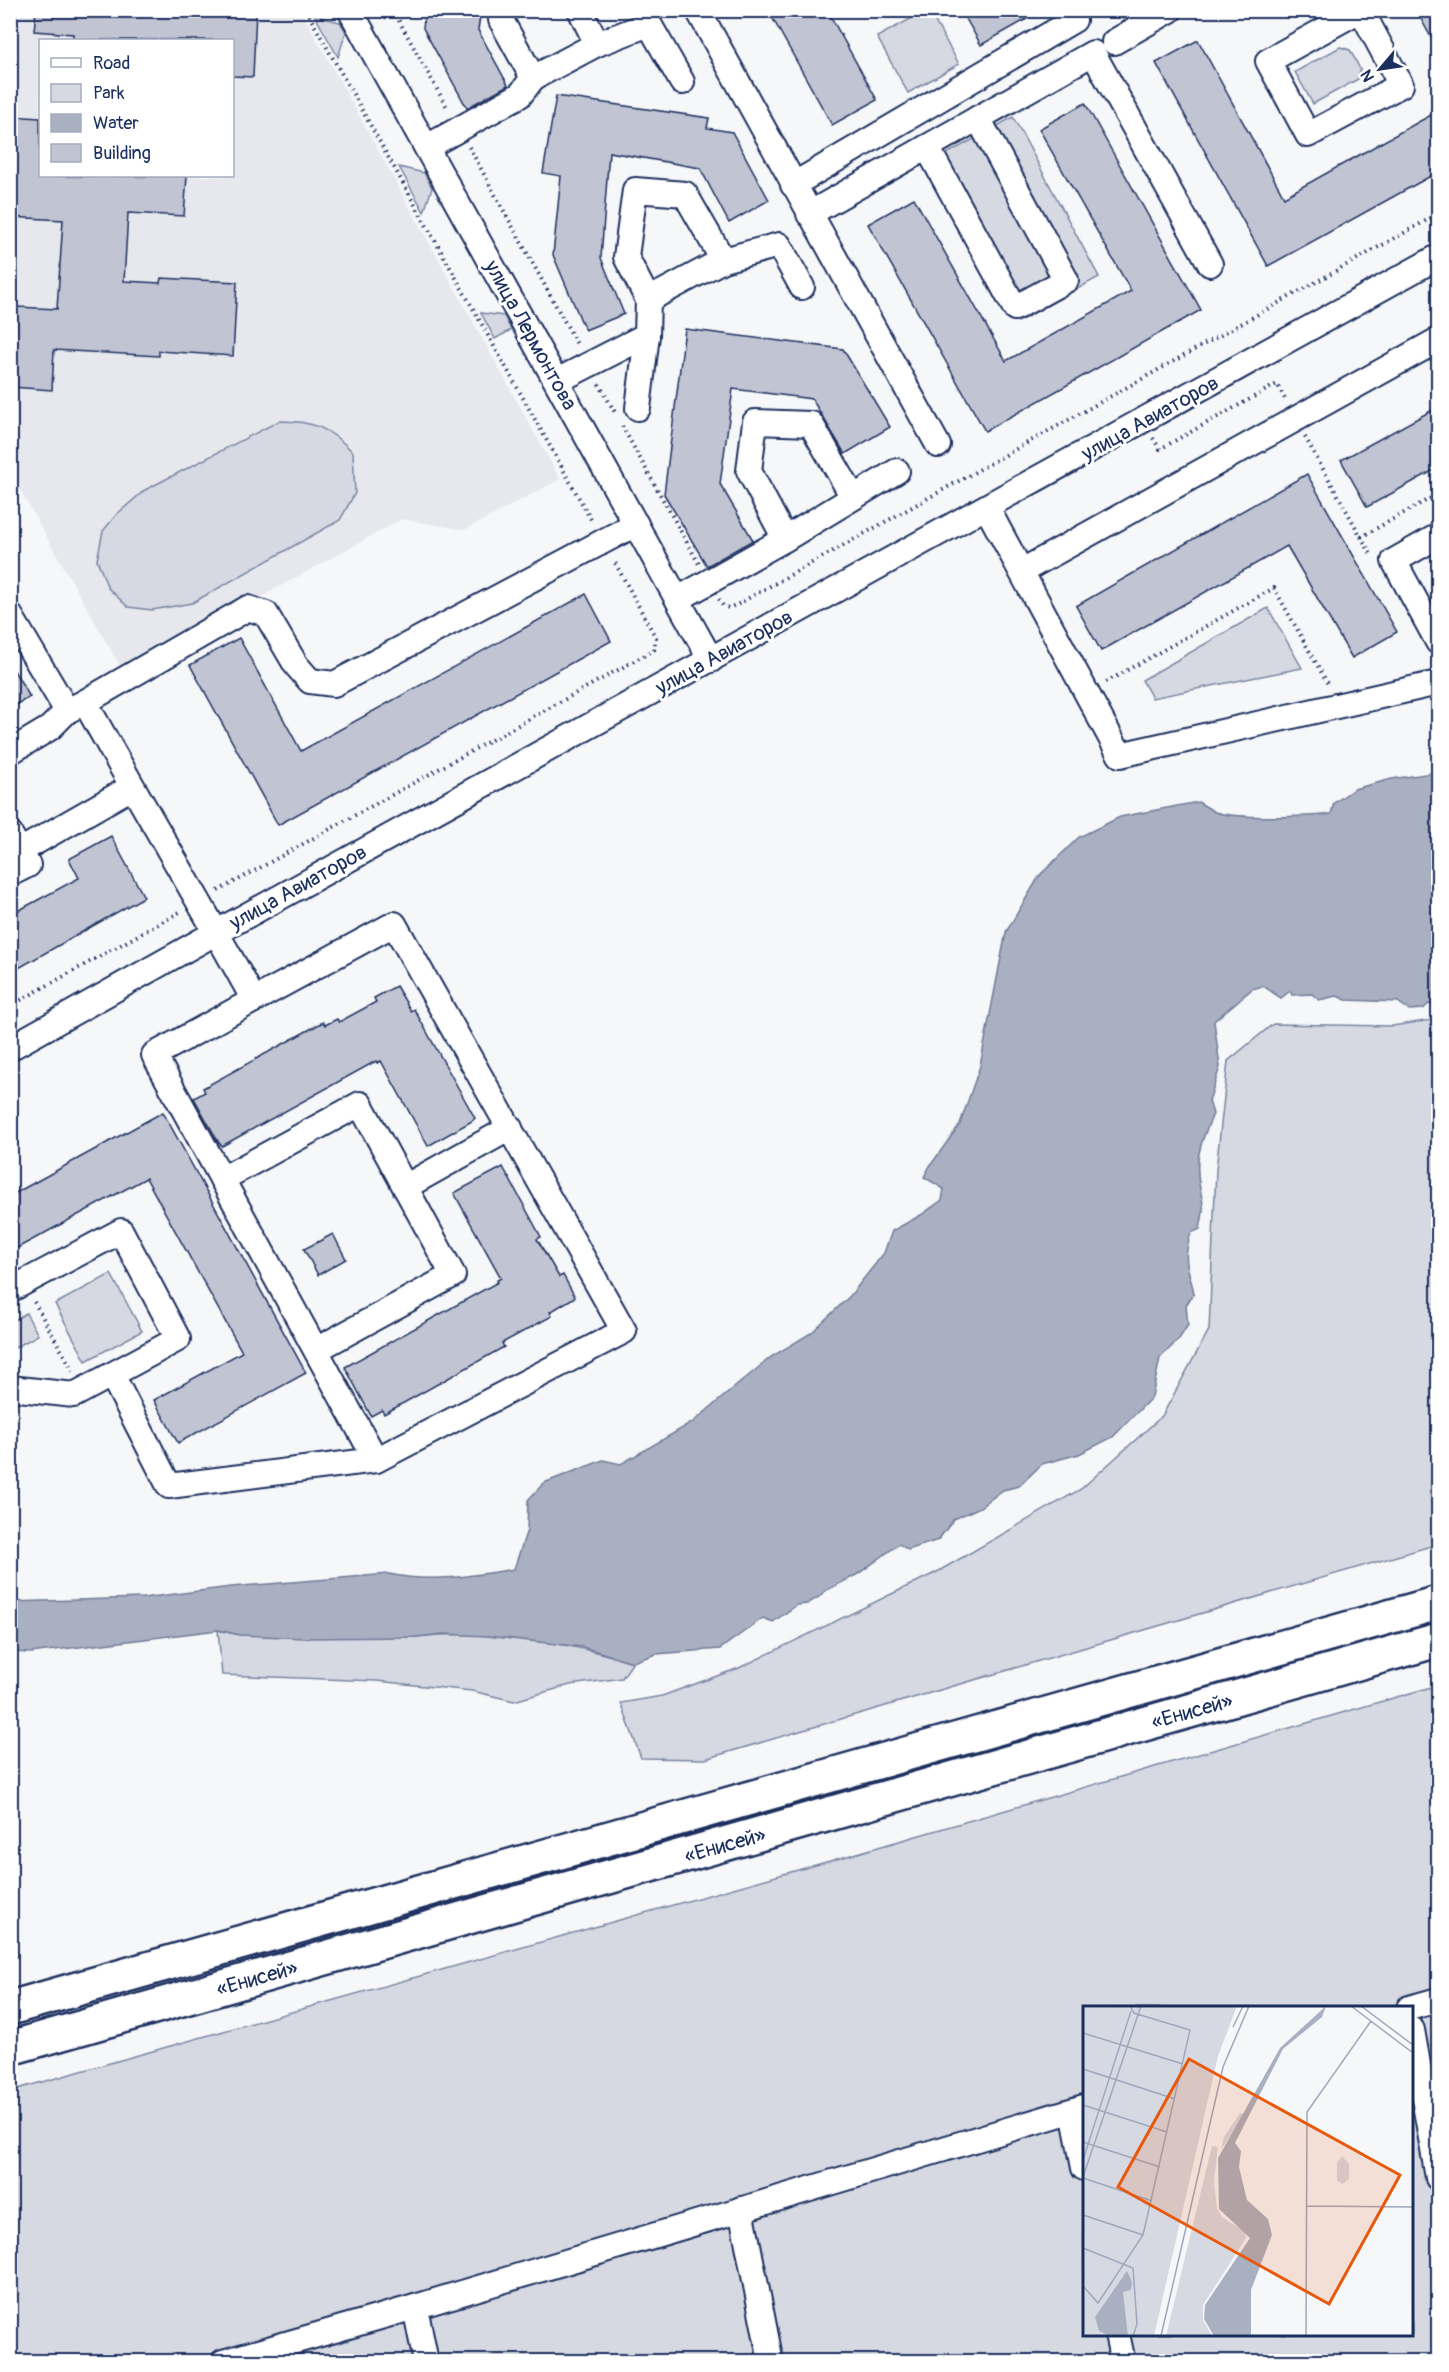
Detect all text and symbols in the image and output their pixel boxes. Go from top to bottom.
legend [39,39,234,177]
north arrow [1350,39,1410,99]
text: Road [93,52,130,75]
text: N [1356,66,1379,85]
text: Park [93,82,125,105]
text: Water [93,112,139,135]
text: Building [93,142,151,165]
street label: улица Лермонтова [478,255,583,415]
street label: улица Авиаторов [1076,369,1224,468]
street label: улица Авиаторов [650,603,798,702]
street label: улица Авиаторов [224,838,372,937]
street label: «Енисей» [1149,1687,1236,1736]
street label: «Енисей» [682,1821,769,1870]
street label: «Енисей» [214,1954,301,2003]
inset map [1083,2006,1413,2336]

